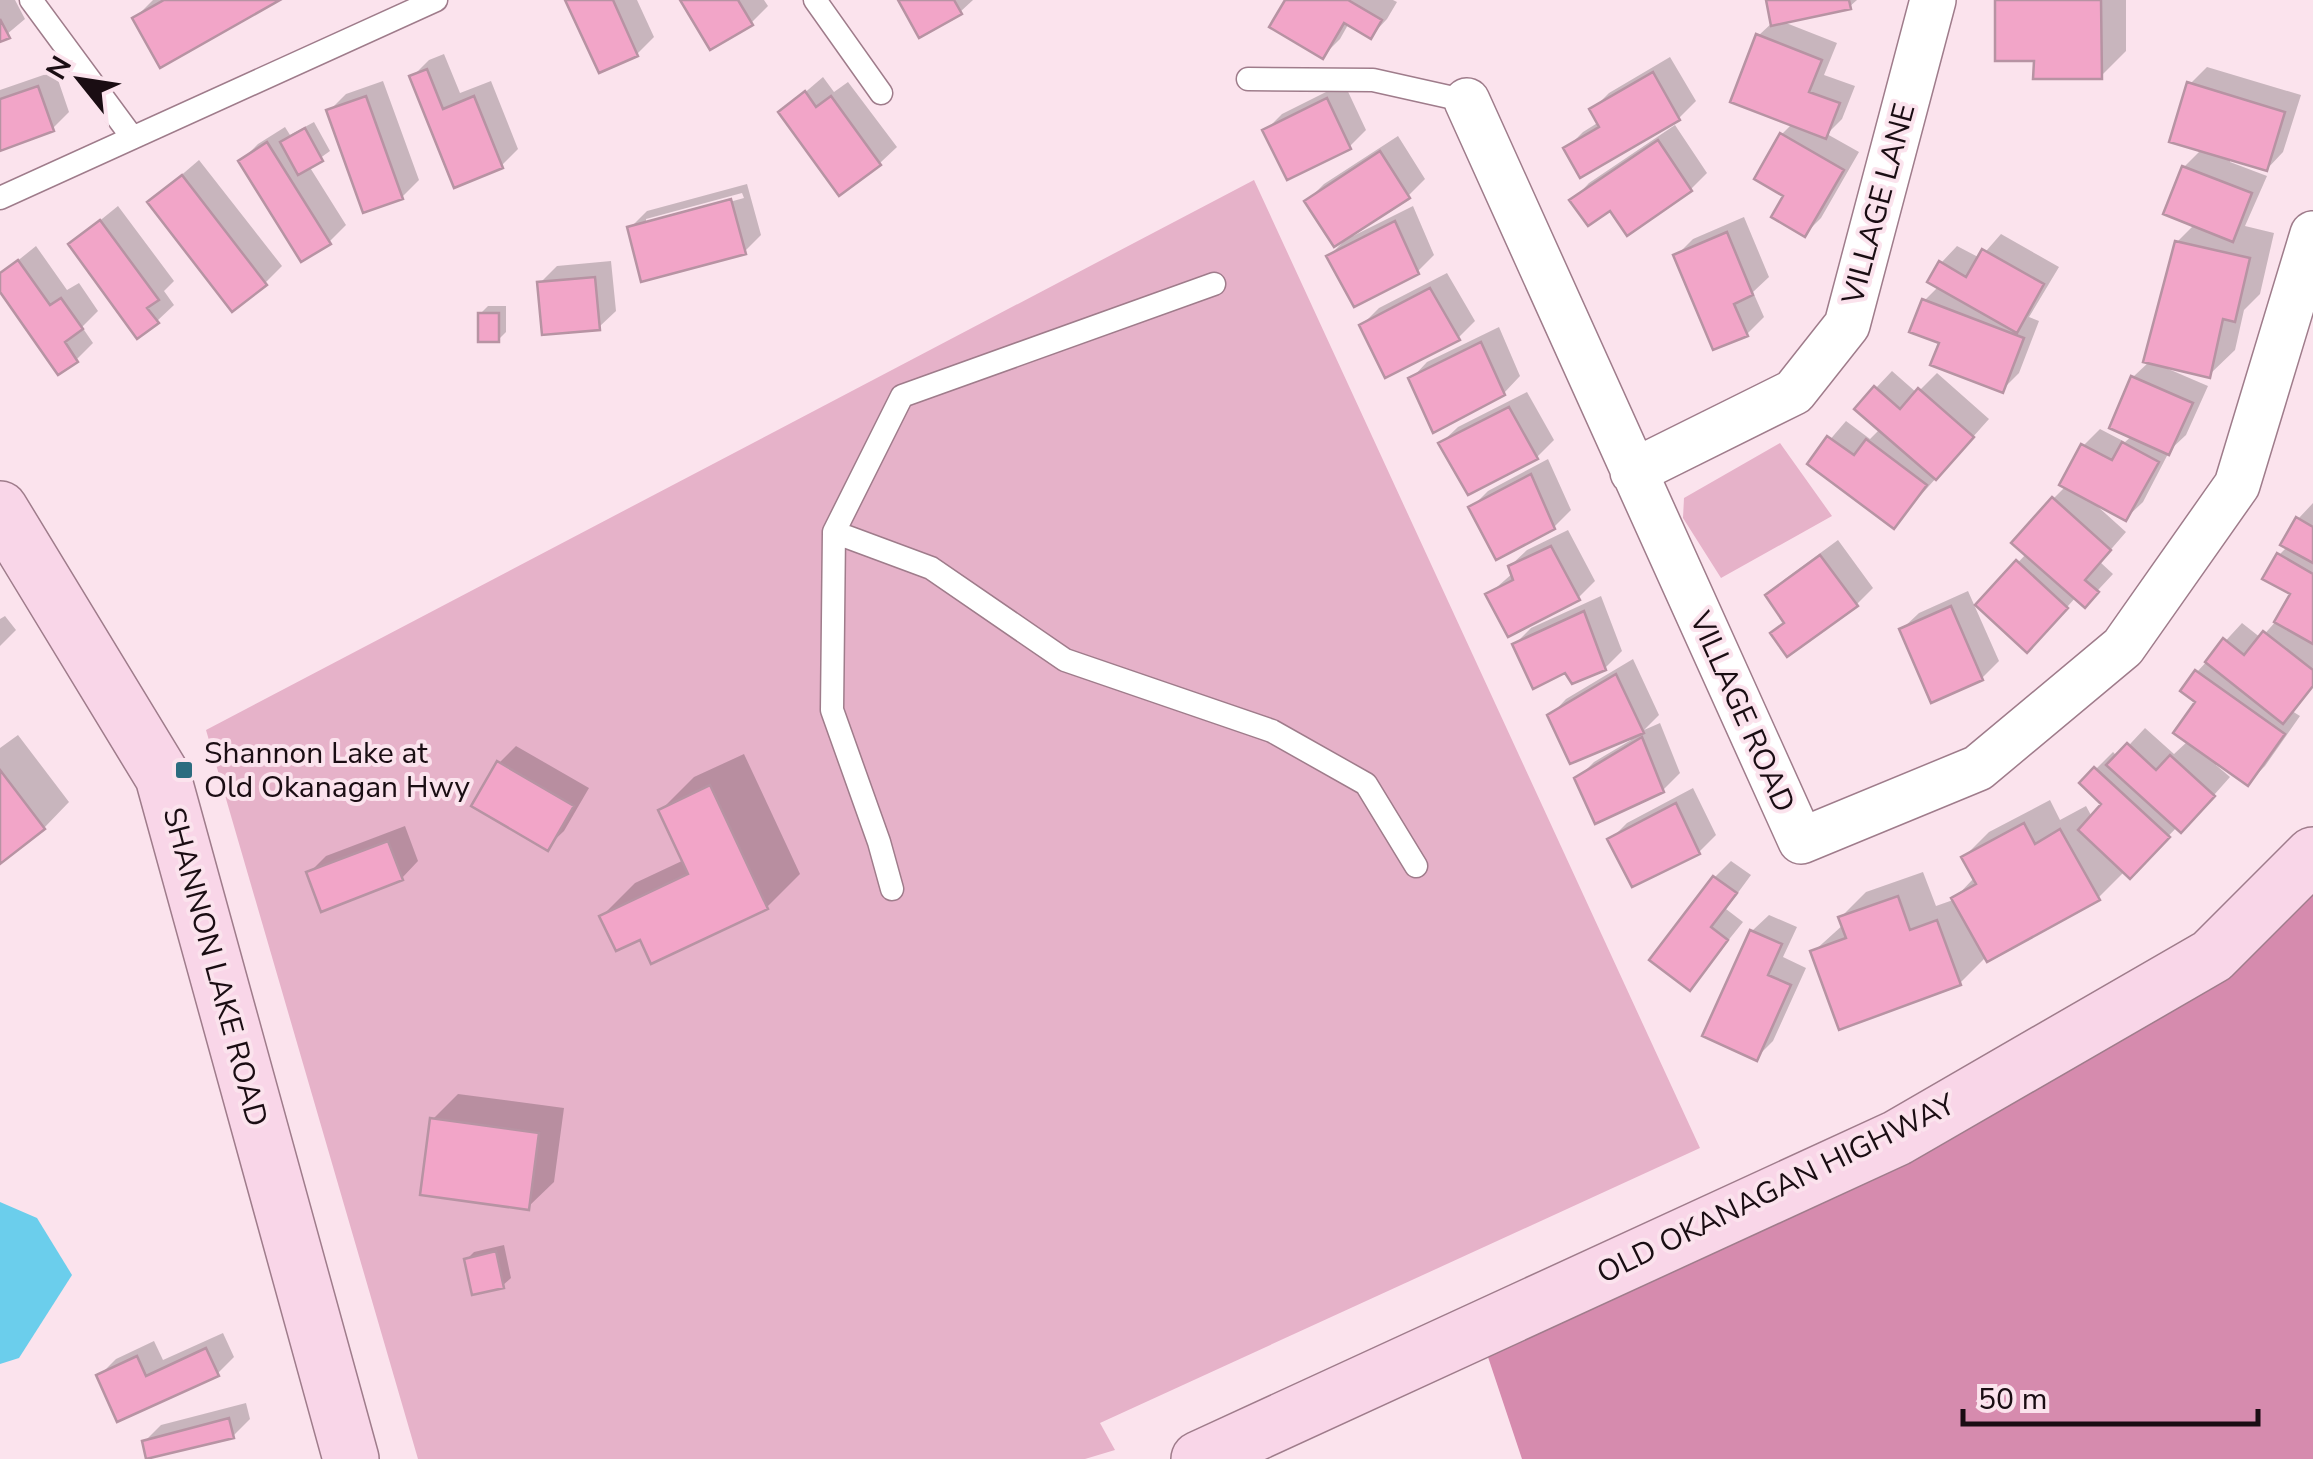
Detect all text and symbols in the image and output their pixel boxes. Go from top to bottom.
north arrow [30,30,130,130]
text: N [38,49,81,87]
street label: VILLAGE LANE [1832,99,1925,310]
street label: VILLAGE ROAD [1679,604,1805,819]
place label: Shannon Lake at Old Okanagan Hwy [204,733,470,808]
marker: Shannon Lake at Old Okanagan Hwy [173,759,195,781]
street label: SHANNON LAKE ROAD [153,803,277,1131]
street label: OLD OKANAGAN HIGHWAY [1590,1084,1963,1294]
scale bar [1963,1364,2258,1426]
text: 50 m [1978,1379,2047,1420]

